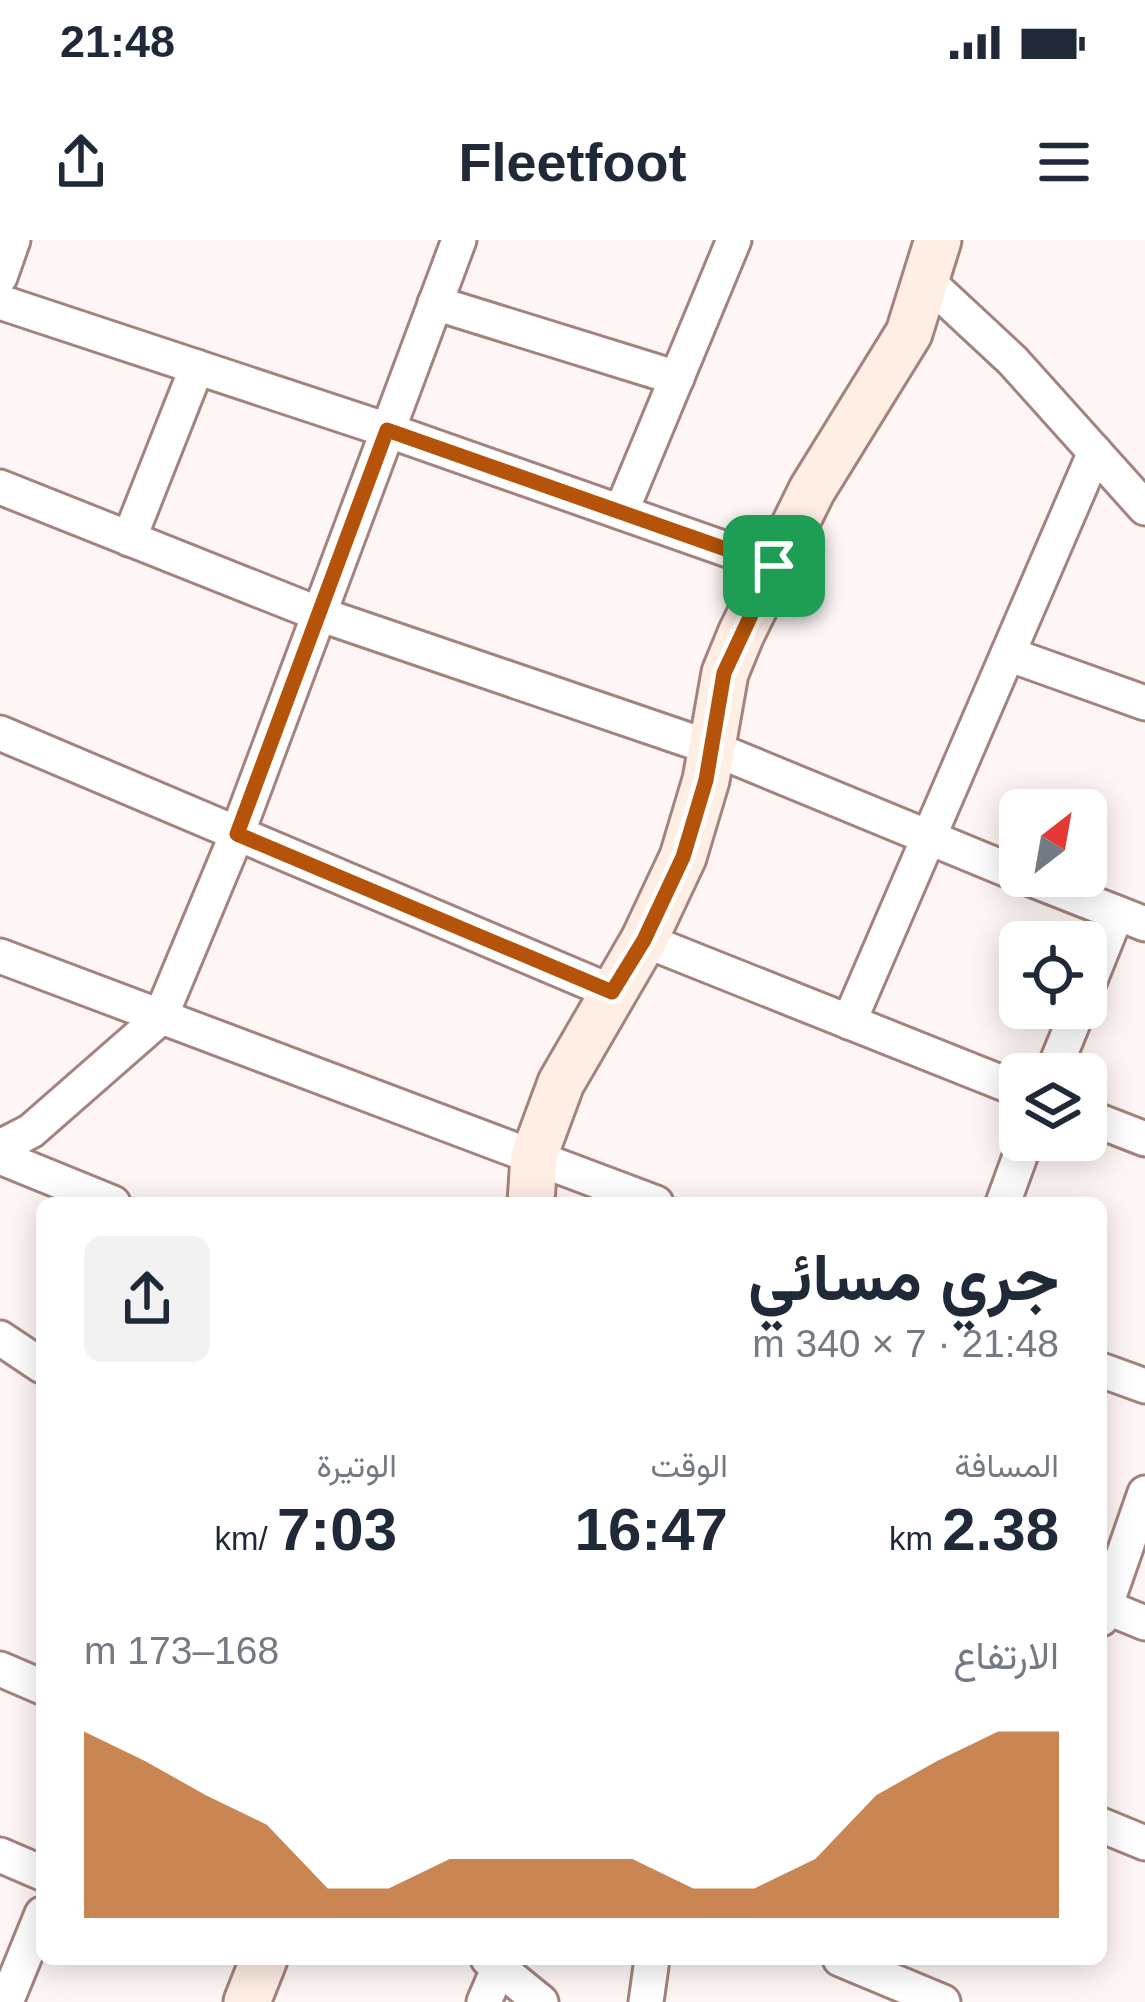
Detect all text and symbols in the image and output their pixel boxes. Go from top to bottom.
text: 21:48 [60,16,175,67]
icon: share [48,129,114,195]
icon: menu [1031,129,1097,195]
text: Fleetfoot [459,132,687,192]
pin [723,515,825,617]
icon: arrive [741,533,807,599]
north arrow [999,789,1107,897]
map controls [999,789,1107,1161]
button: locate [999,921,1107,1029]
button: layers [999,1053,1107,1161]
button: share [84,1236,210,1362]
text: جري مسائي [748,1240,1059,1314]
text: 21:48 · 7 × 340 m [752,1322,1059,1365]
text: الوتيرة [316,1447,397,1484]
text: الوقت [650,1447,728,1484]
text: المسافة [954,1447,1059,1484]
text: 7:03 [277,1496,397,1563]
text: 16:47 [575,1496,728,1563]
text: 2.38 [942,1496,1059,1563]
text: /km [215,1520,277,1557]
text: km [889,1520,942,1557]
text: 168–173 m [84,1629,279,1672]
text: الارتفاع [953,1634,1059,1677]

